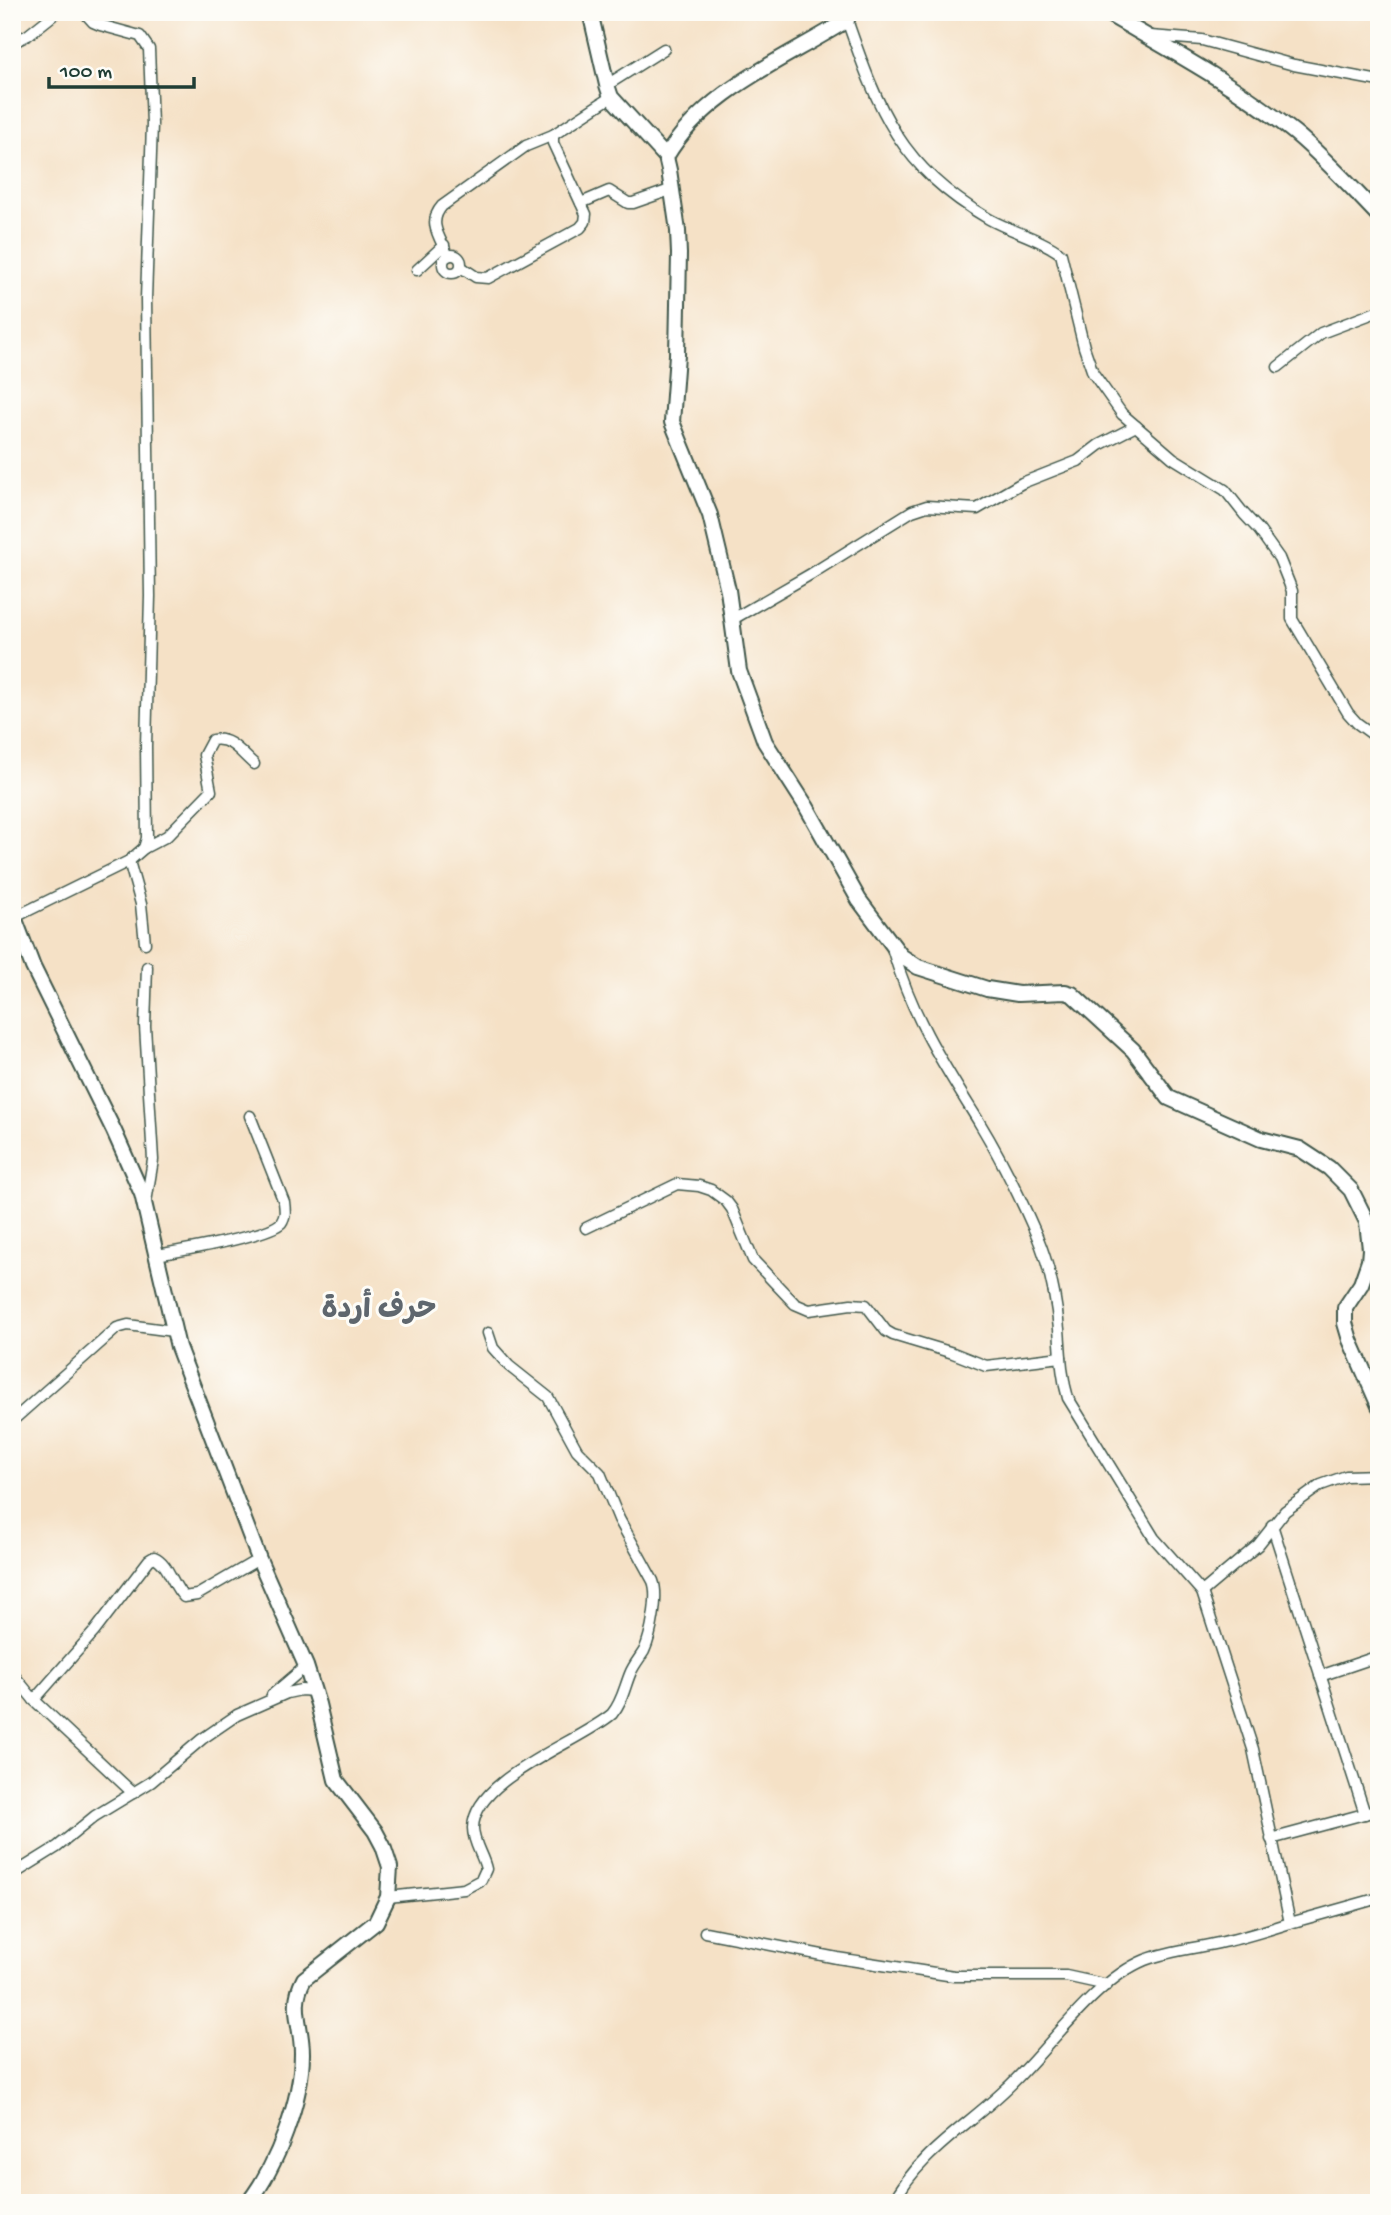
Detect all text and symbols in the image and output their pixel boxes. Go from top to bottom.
scale bar [49,46,194,90]
text: 100 m [59,61,112,86]
district label: حرف أردة [321,1288,437,1329]

